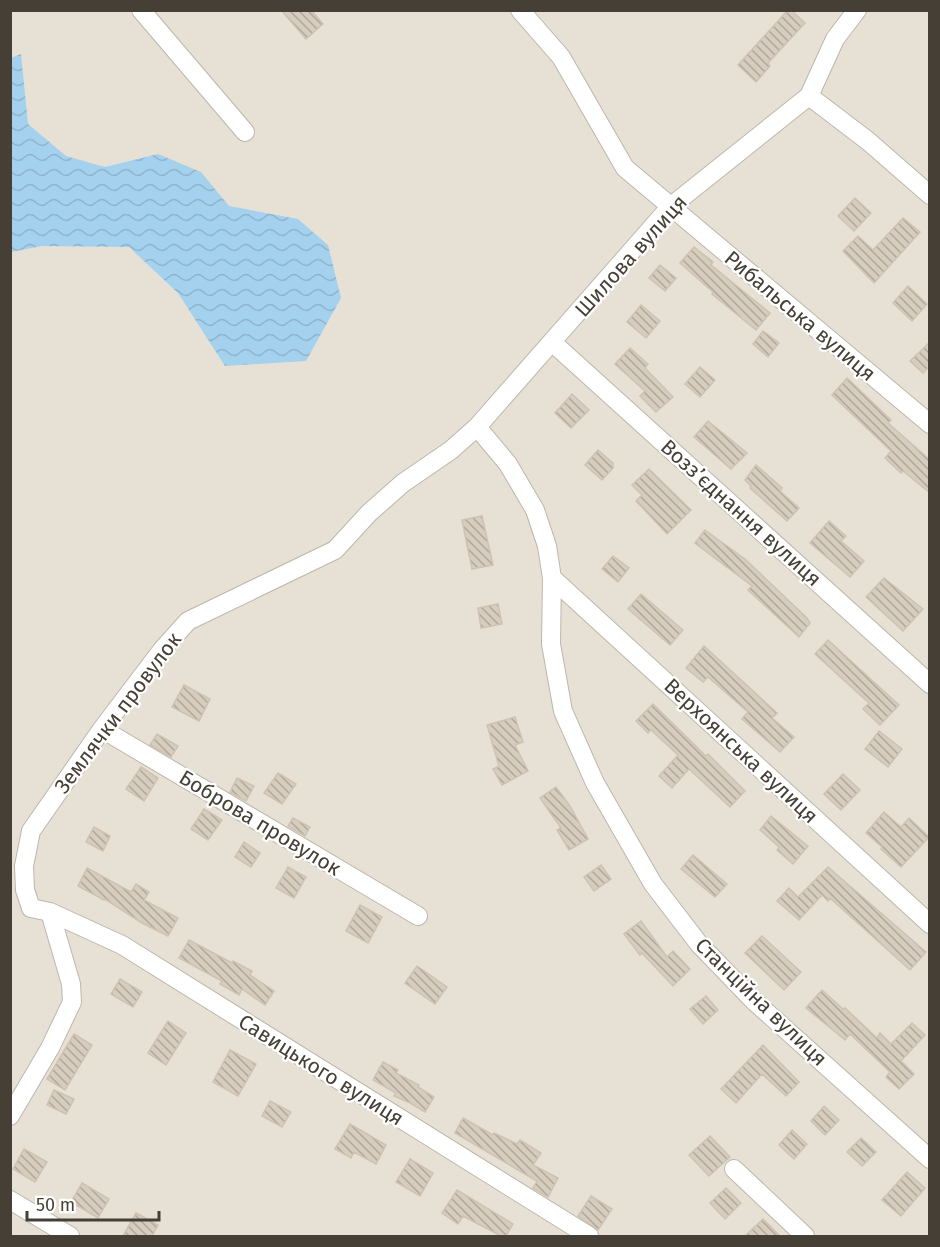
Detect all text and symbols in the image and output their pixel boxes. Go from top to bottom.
street label: Шилова вулиця [569,190,693,322]
street label: Рибальська вулиця [719,245,881,387]
street label: Возз’єднання вулиця [655,434,827,592]
street label: Землячки провулок [49,627,187,799]
street label: Верхоянська вулиця [659,673,823,829]
street label: Боброва провулок [174,764,346,882]
street label: Станційна вулиця [690,932,832,1072]
street label: Савицького вулиця [234,1009,408,1131]
scale bar [27,1184,159,1222]
text: 50 m [36,1194,75,1216]

